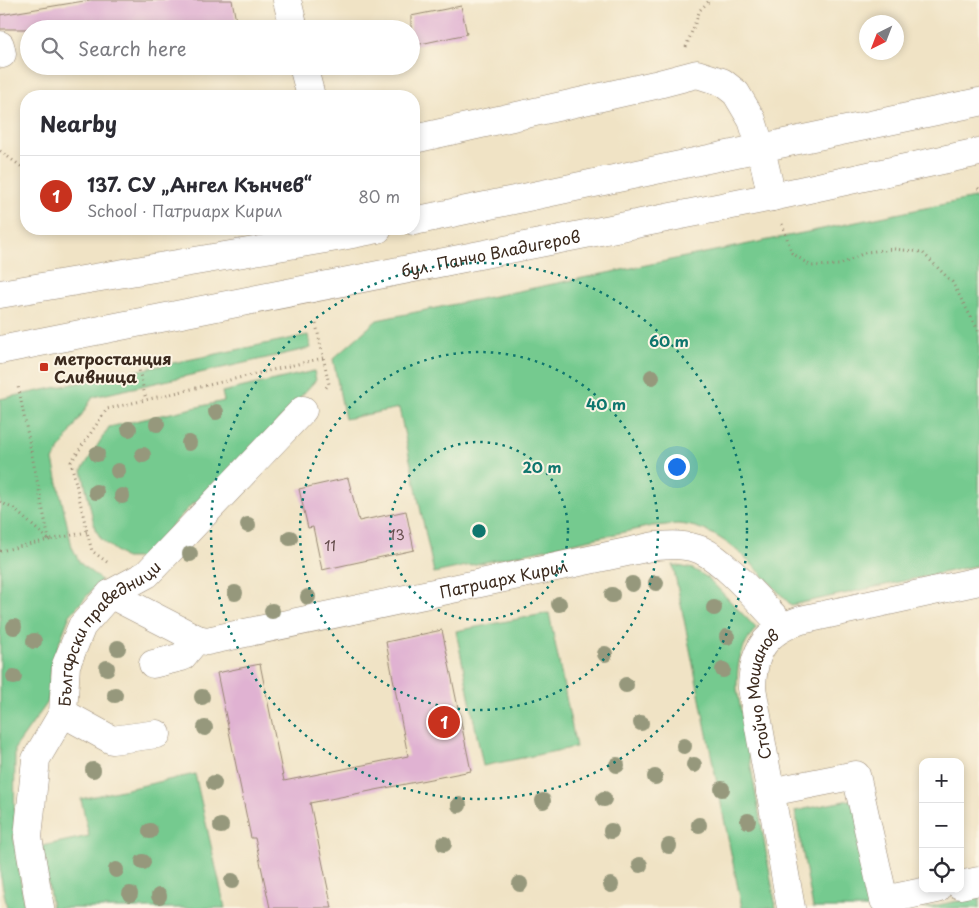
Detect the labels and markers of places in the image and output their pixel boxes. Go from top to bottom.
place label: метростанция Сливница [54,346,171,388]
marker: метростанция Сливница [38,361,50,373]
centre of rings [470,522,488,540]
pin: 1 [428,703,460,741]

